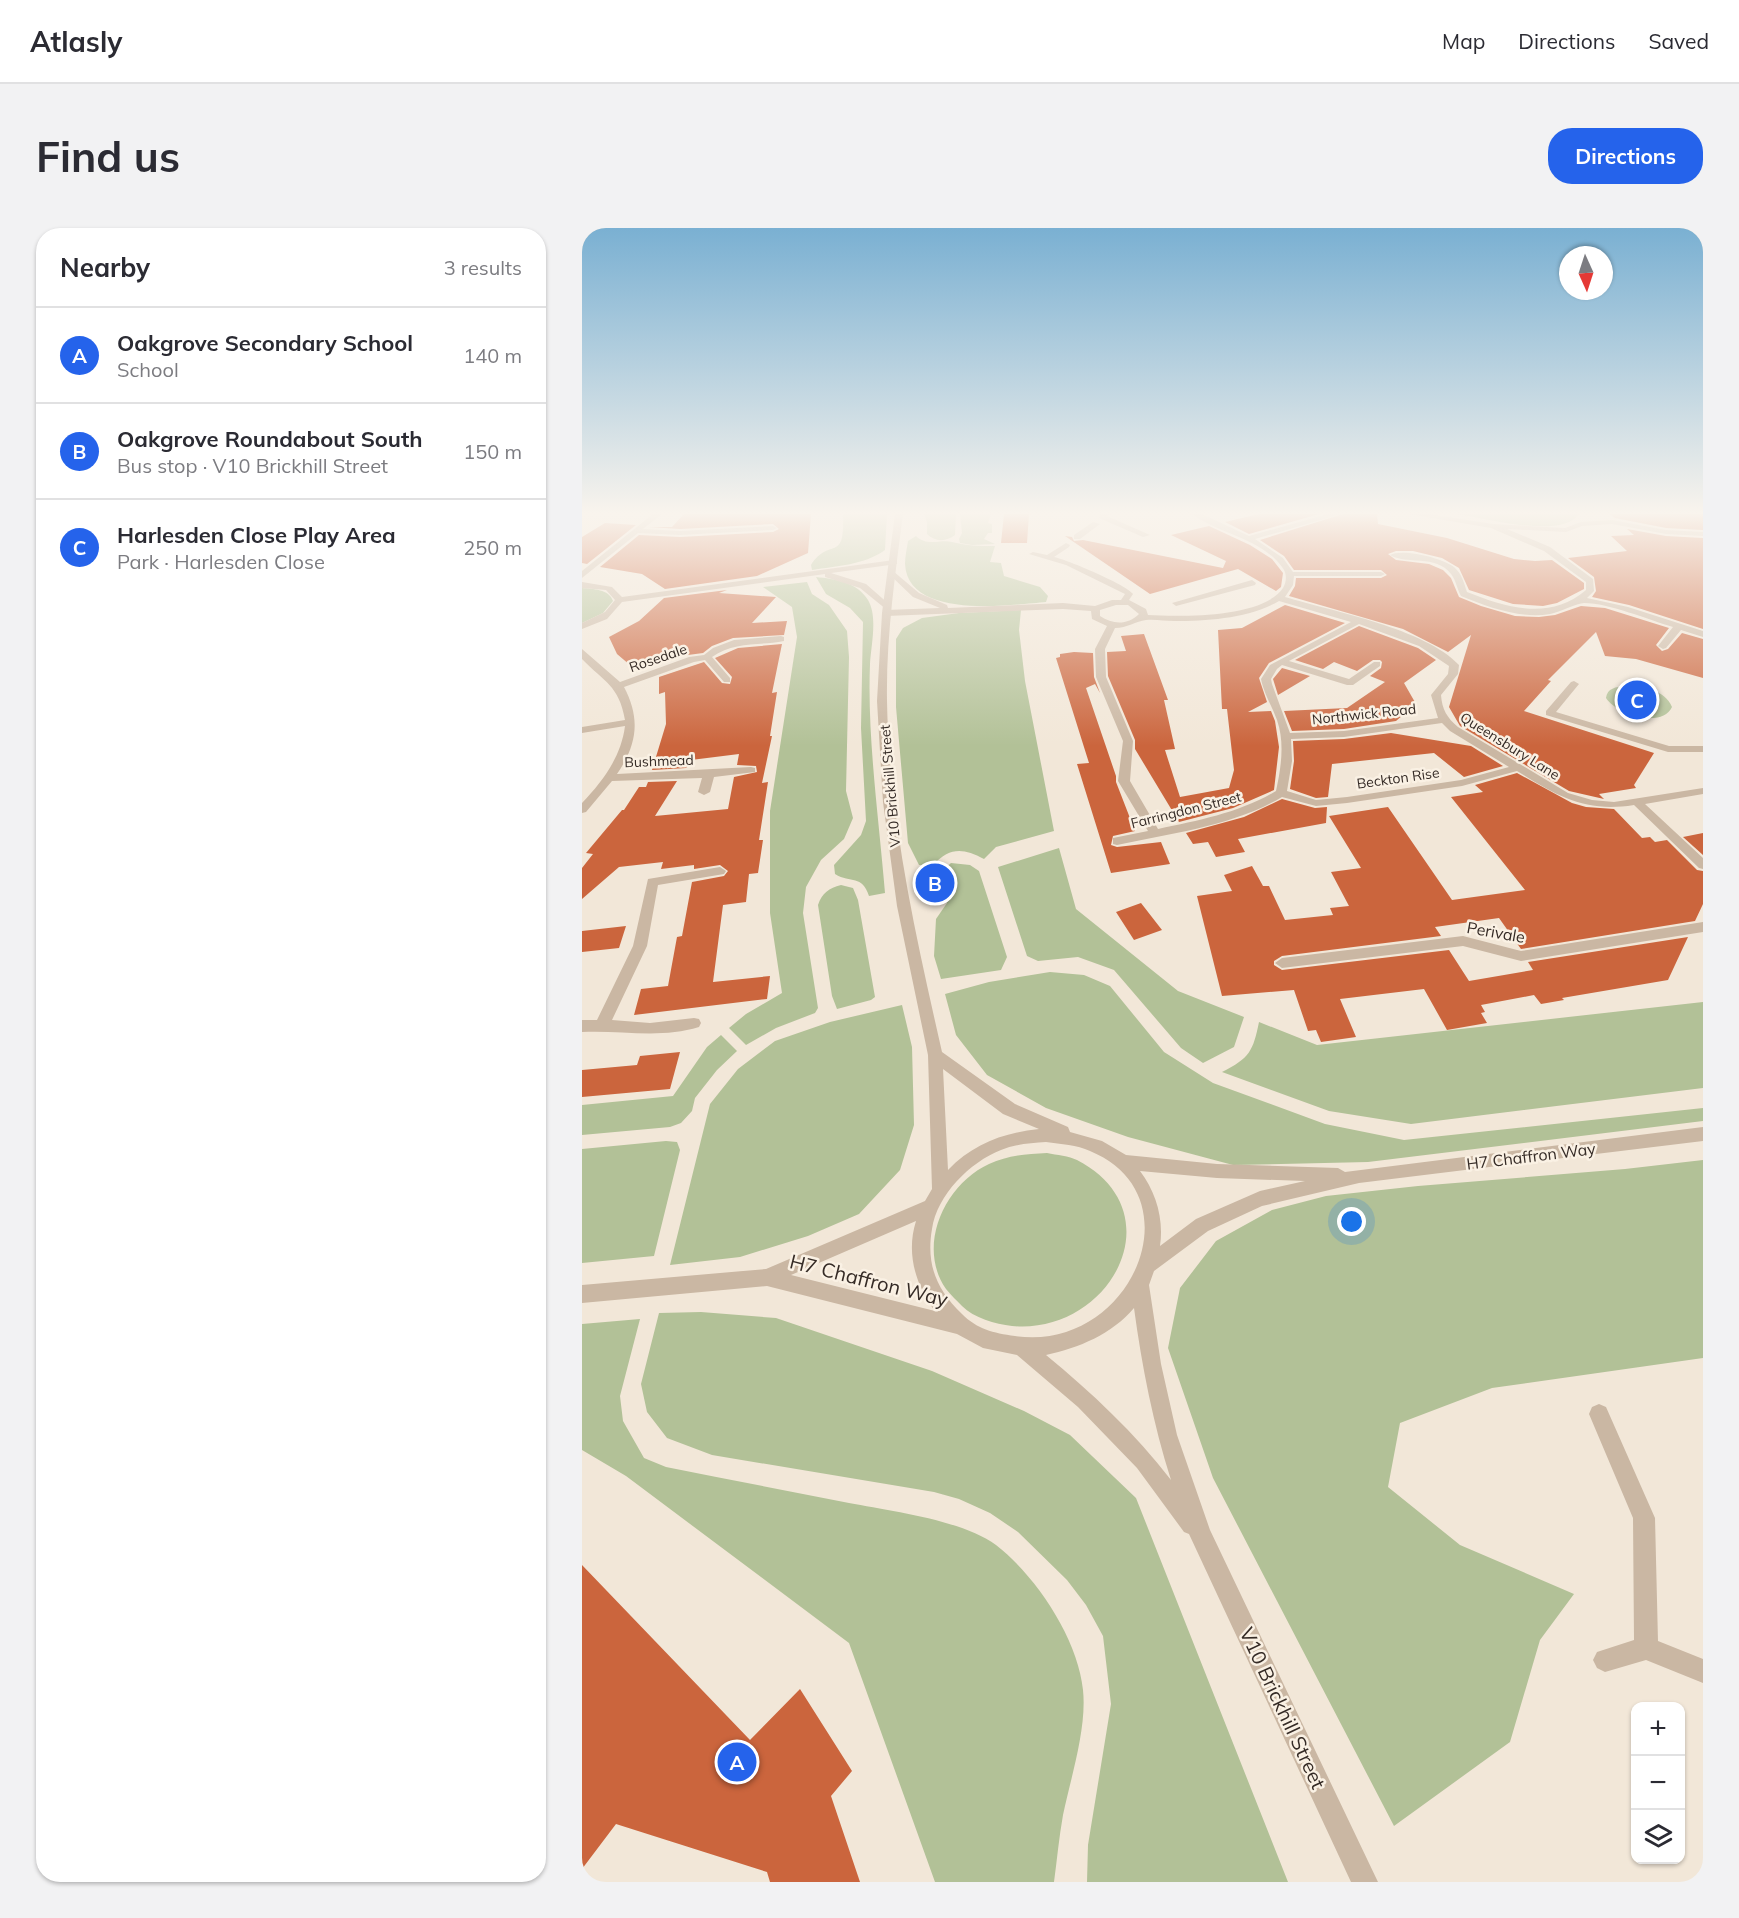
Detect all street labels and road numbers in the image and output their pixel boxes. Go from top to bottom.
street label: Rosedale [627,640,689,676]
street label: Northwick Road [1311,700,1417,728]
street label: Queensbury Lane [1457,708,1563,784]
street label: V10 Brickhill Street [876,724,904,848]
street label: Bushmead [624,751,694,771]
street label: Beckton Rise [1355,763,1441,793]
street label: Farringdon Street [1129,788,1243,832]
street label: Perivale [1465,917,1527,947]
street label: H7 Chaffron Way [1465,1138,1597,1174]
street label: H7 Chaffron Way [787,1248,951,1312]
street label: V10 Brickhill Street [1235,1623,1331,1793]

